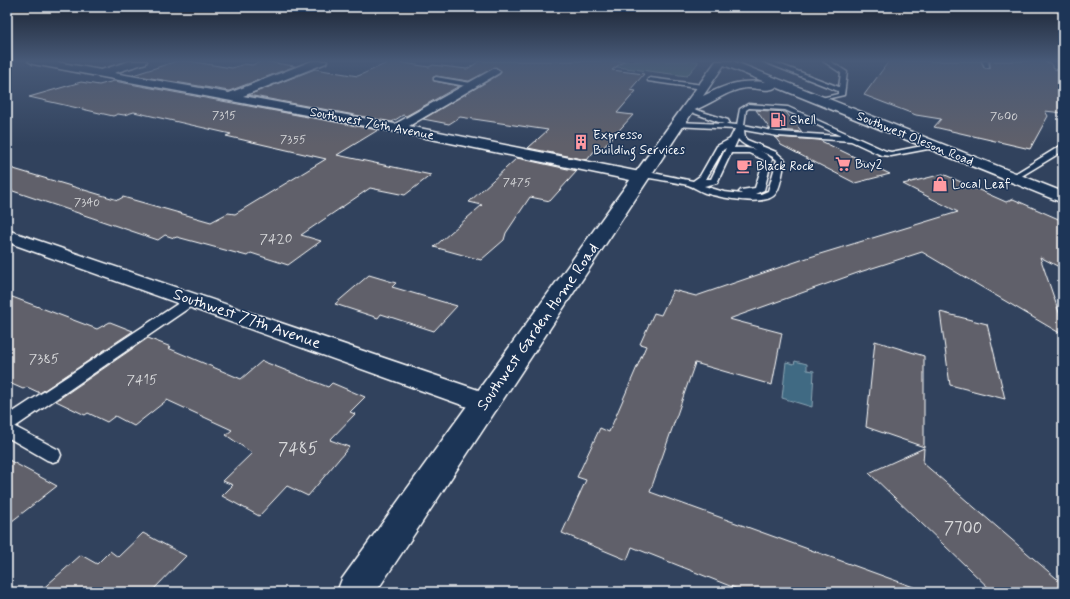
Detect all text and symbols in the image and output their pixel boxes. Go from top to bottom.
street label: Southwest 76th Avenue [308,104,436,144]
house number: 7315 [212,108,236,124]
street label: Southwest Oleson Road [854,108,976,170]
house number: 7600 [990,109,1018,125]
fuel station icon: Shell [769,111,787,129]
place label: Shell [790,112,816,129]
place label: Expresso Building Services [593,127,685,161]
house number: 7355 [280,132,306,148]
building icon: Expresso Building Services [572,133,590,151]
supermarket icon: Buy2 [834,155,852,173]
place label: Buy2 [855,156,883,173]
cafe icon: Black Rock [735,157,753,175]
place label: Black Rock [756,158,814,175]
house number: 7475 [503,175,531,191]
shop icon: Local Leaf [931,175,949,193]
place label: Local Leaf [952,176,1011,193]
house number: 7340 [74,195,100,211]
house number: 7420 [259,230,293,248]
street label: Southwest Garden Home Road [472,239,604,415]
street label: Southwest 77th Avenue [170,284,324,354]
house number: 7385 [29,350,59,368]
house number: 7415 [127,371,157,389]
house number: 7485 [278,438,318,460]
house number: 7700 [944,517,982,539]

